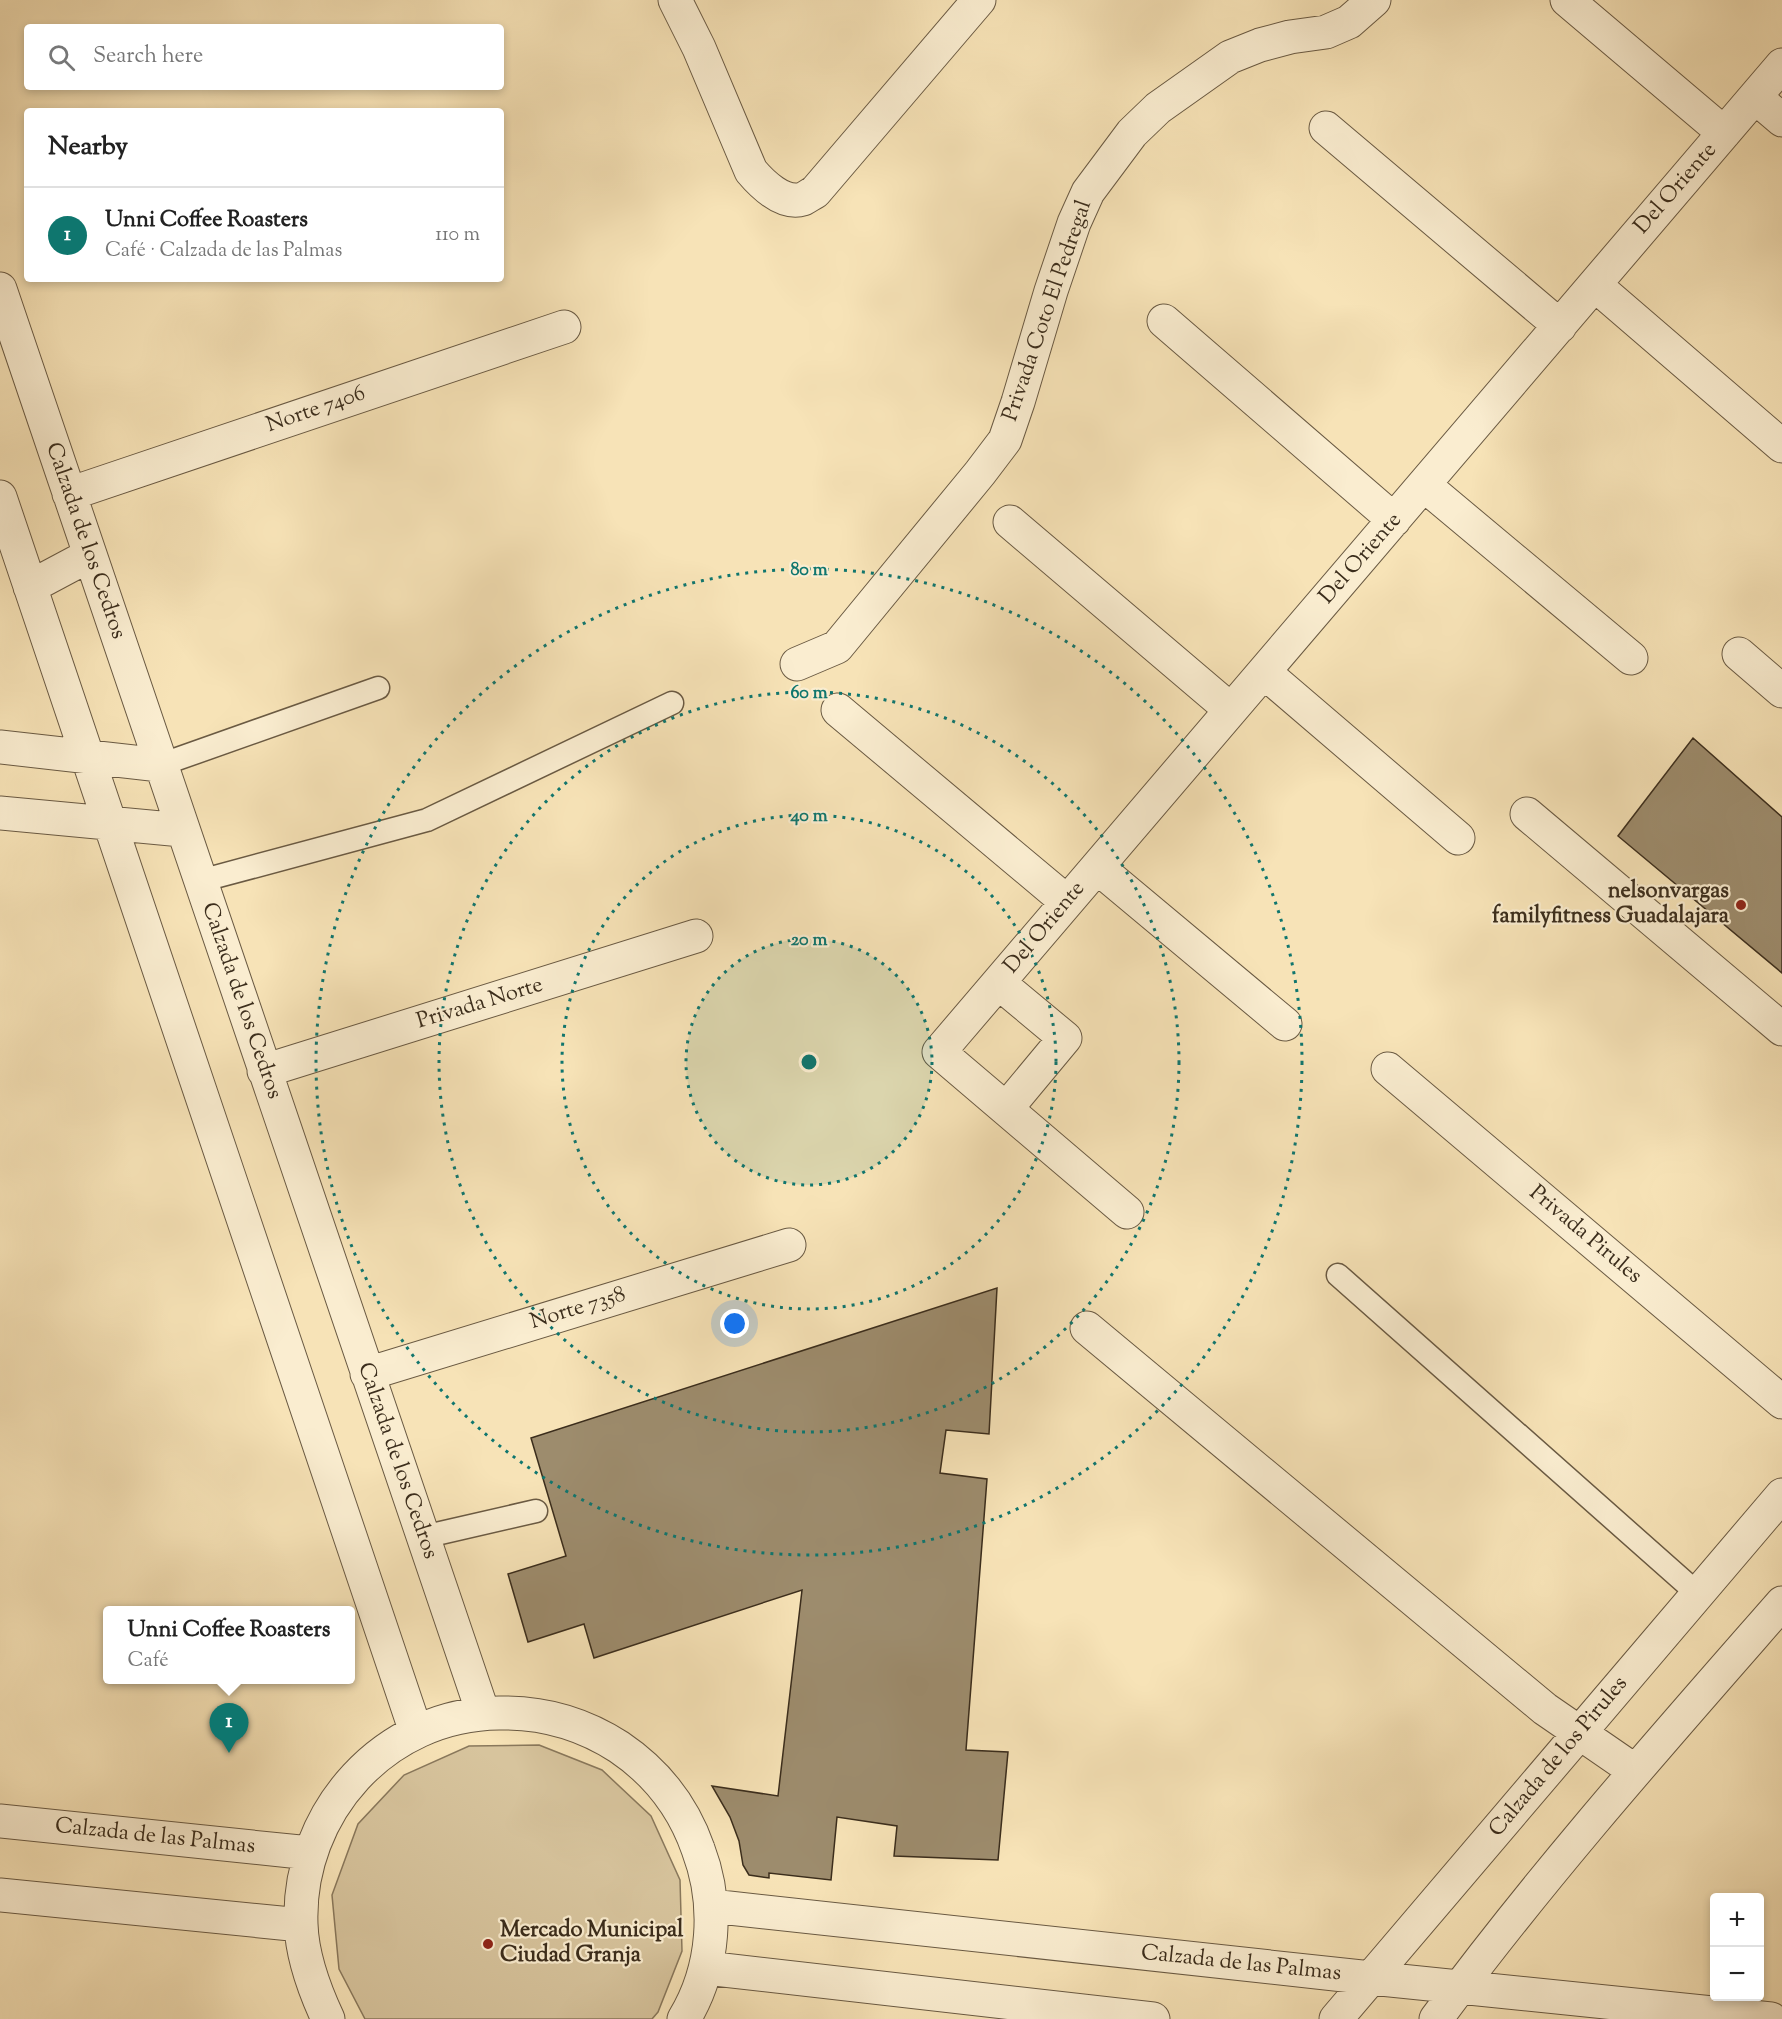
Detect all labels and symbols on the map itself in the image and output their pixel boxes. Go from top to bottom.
street label: Del Oriente [1627,136,1725,242]
street label: Privada Coto El Pedregal [995,196,1101,426]
street label: Norte 7406 [262,378,370,442]
street label: Calzada de los Cedros [36,438,134,644]
street label: Del Oriente [1312,506,1410,612]
text: 80 m [790,558,828,584]
text: 60 m [790,681,828,707]
text: 40 m [789,804,828,830]
street label: Del Oriente [997,875,1093,981]
place label: nelsonvargas familyfitness Guadalajara [1492,876,1730,933]
street label: Calzada de los Cedros [192,898,290,1104]
marker: nelsonvargas familyfitness Guadalajara [1734,898,1748,912]
text: 20 m [791,928,827,954]
street label: Privada Norte [413,970,547,1038]
centre of rings [799,1052,819,1072]
street label: Privada Pirules [1521,1178,1649,1292]
street label: Norte 7358 [526,1279,630,1339]
your location [720,1309,749,1338]
street label: Calzada de los Cedros [348,1358,446,1564]
street label: Calzada de los Pirules [1482,1670,1636,1844]
pin: 1 [210,1704,248,1753]
street label: Calzada de las Palmas [53,1811,257,1863]
place label: Mercado Municipal Ciudad Granja [500,1915,684,1972]
marker: Mercado Municipal Ciudad Granja [481,1937,495,1951]
street label: Calzada de las Palmas [1139,1938,1343,1990]

